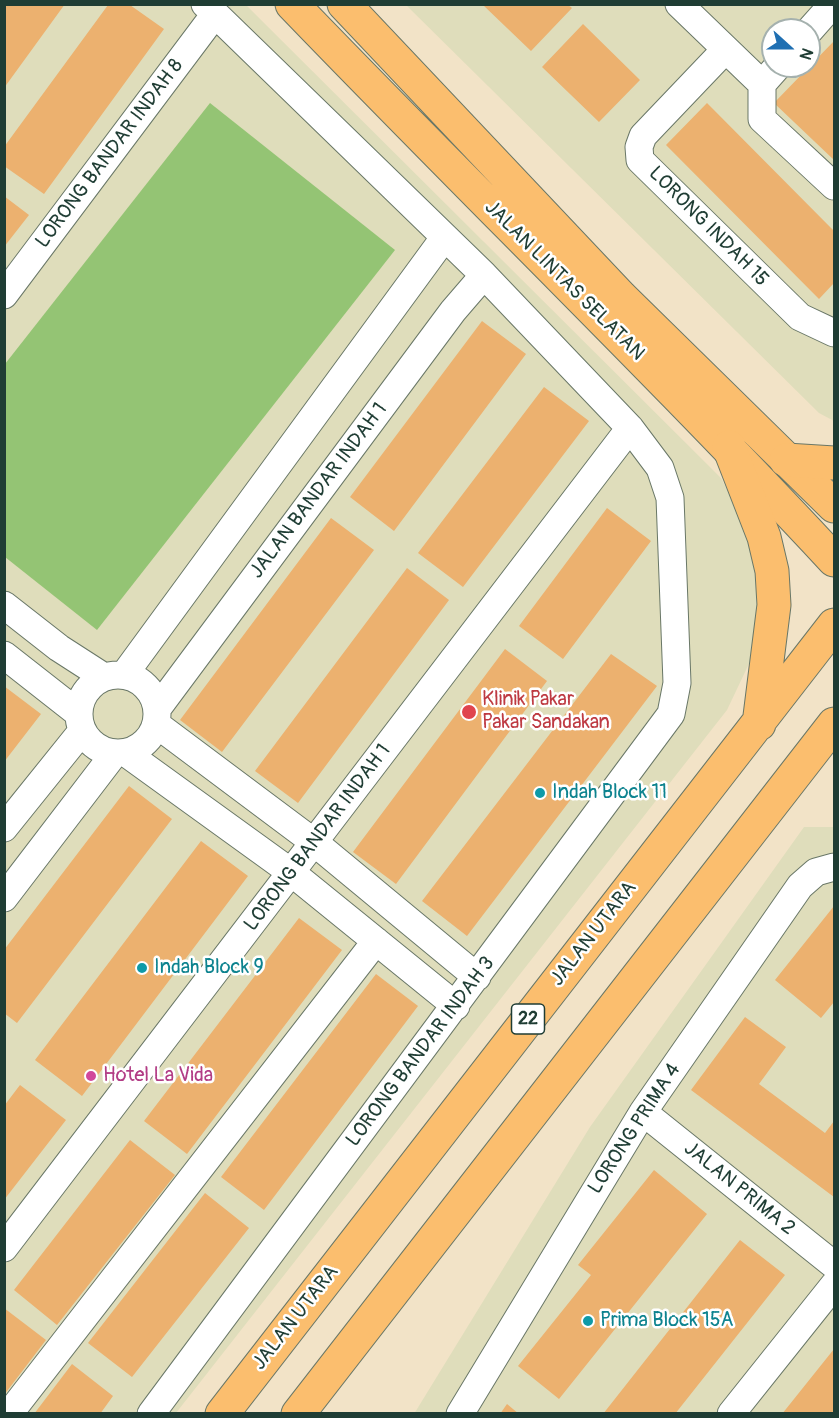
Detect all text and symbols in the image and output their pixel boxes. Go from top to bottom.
north arrow [761,18,821,78]
text: N [795,45,817,62]
street label: LORONG BANDAR INDAH 8 [31,55,189,253]
street label: LORONG INDAH 15 [643,162,773,292]
street label: JALAN LINTAS SELATAN [479,196,649,366]
street label: JALAN BANDAR INDAH 1 [245,399,393,583]
place label: Klinik Pakar Pakar Sandakan [482,688,610,735]
marker: Klinik Pakar Pakar Sandakan [460,703,478,721]
street label: LORONG BANDAR INDAH 1 [240,740,396,936]
place label: Indah Block 11 [552,781,667,805]
marker: Indah Block 11 [533,786,547,800]
street label: JALAN UTARA [546,877,642,991]
street label: LORONG BANDAR INDAH 3 [342,952,500,1152]
place label: Indah Block 9 [154,956,264,980]
marker: Indah Block 9 [135,961,149,975]
road number: 22 [512,1004,544,1034]
street label: LORONG PRIMA 4 [584,1059,686,1199]
place label: Hotel La Vida [103,1064,213,1088]
marker: Hotel La Vida [84,1069,98,1083]
street label: JALAN PRIMA 2 [679,1137,799,1241]
street label: JALAN UTARA [248,1261,344,1375]
place label: Prima Block 15A [600,1309,734,1333]
marker: Prima Block 15A [581,1314,595,1328]

